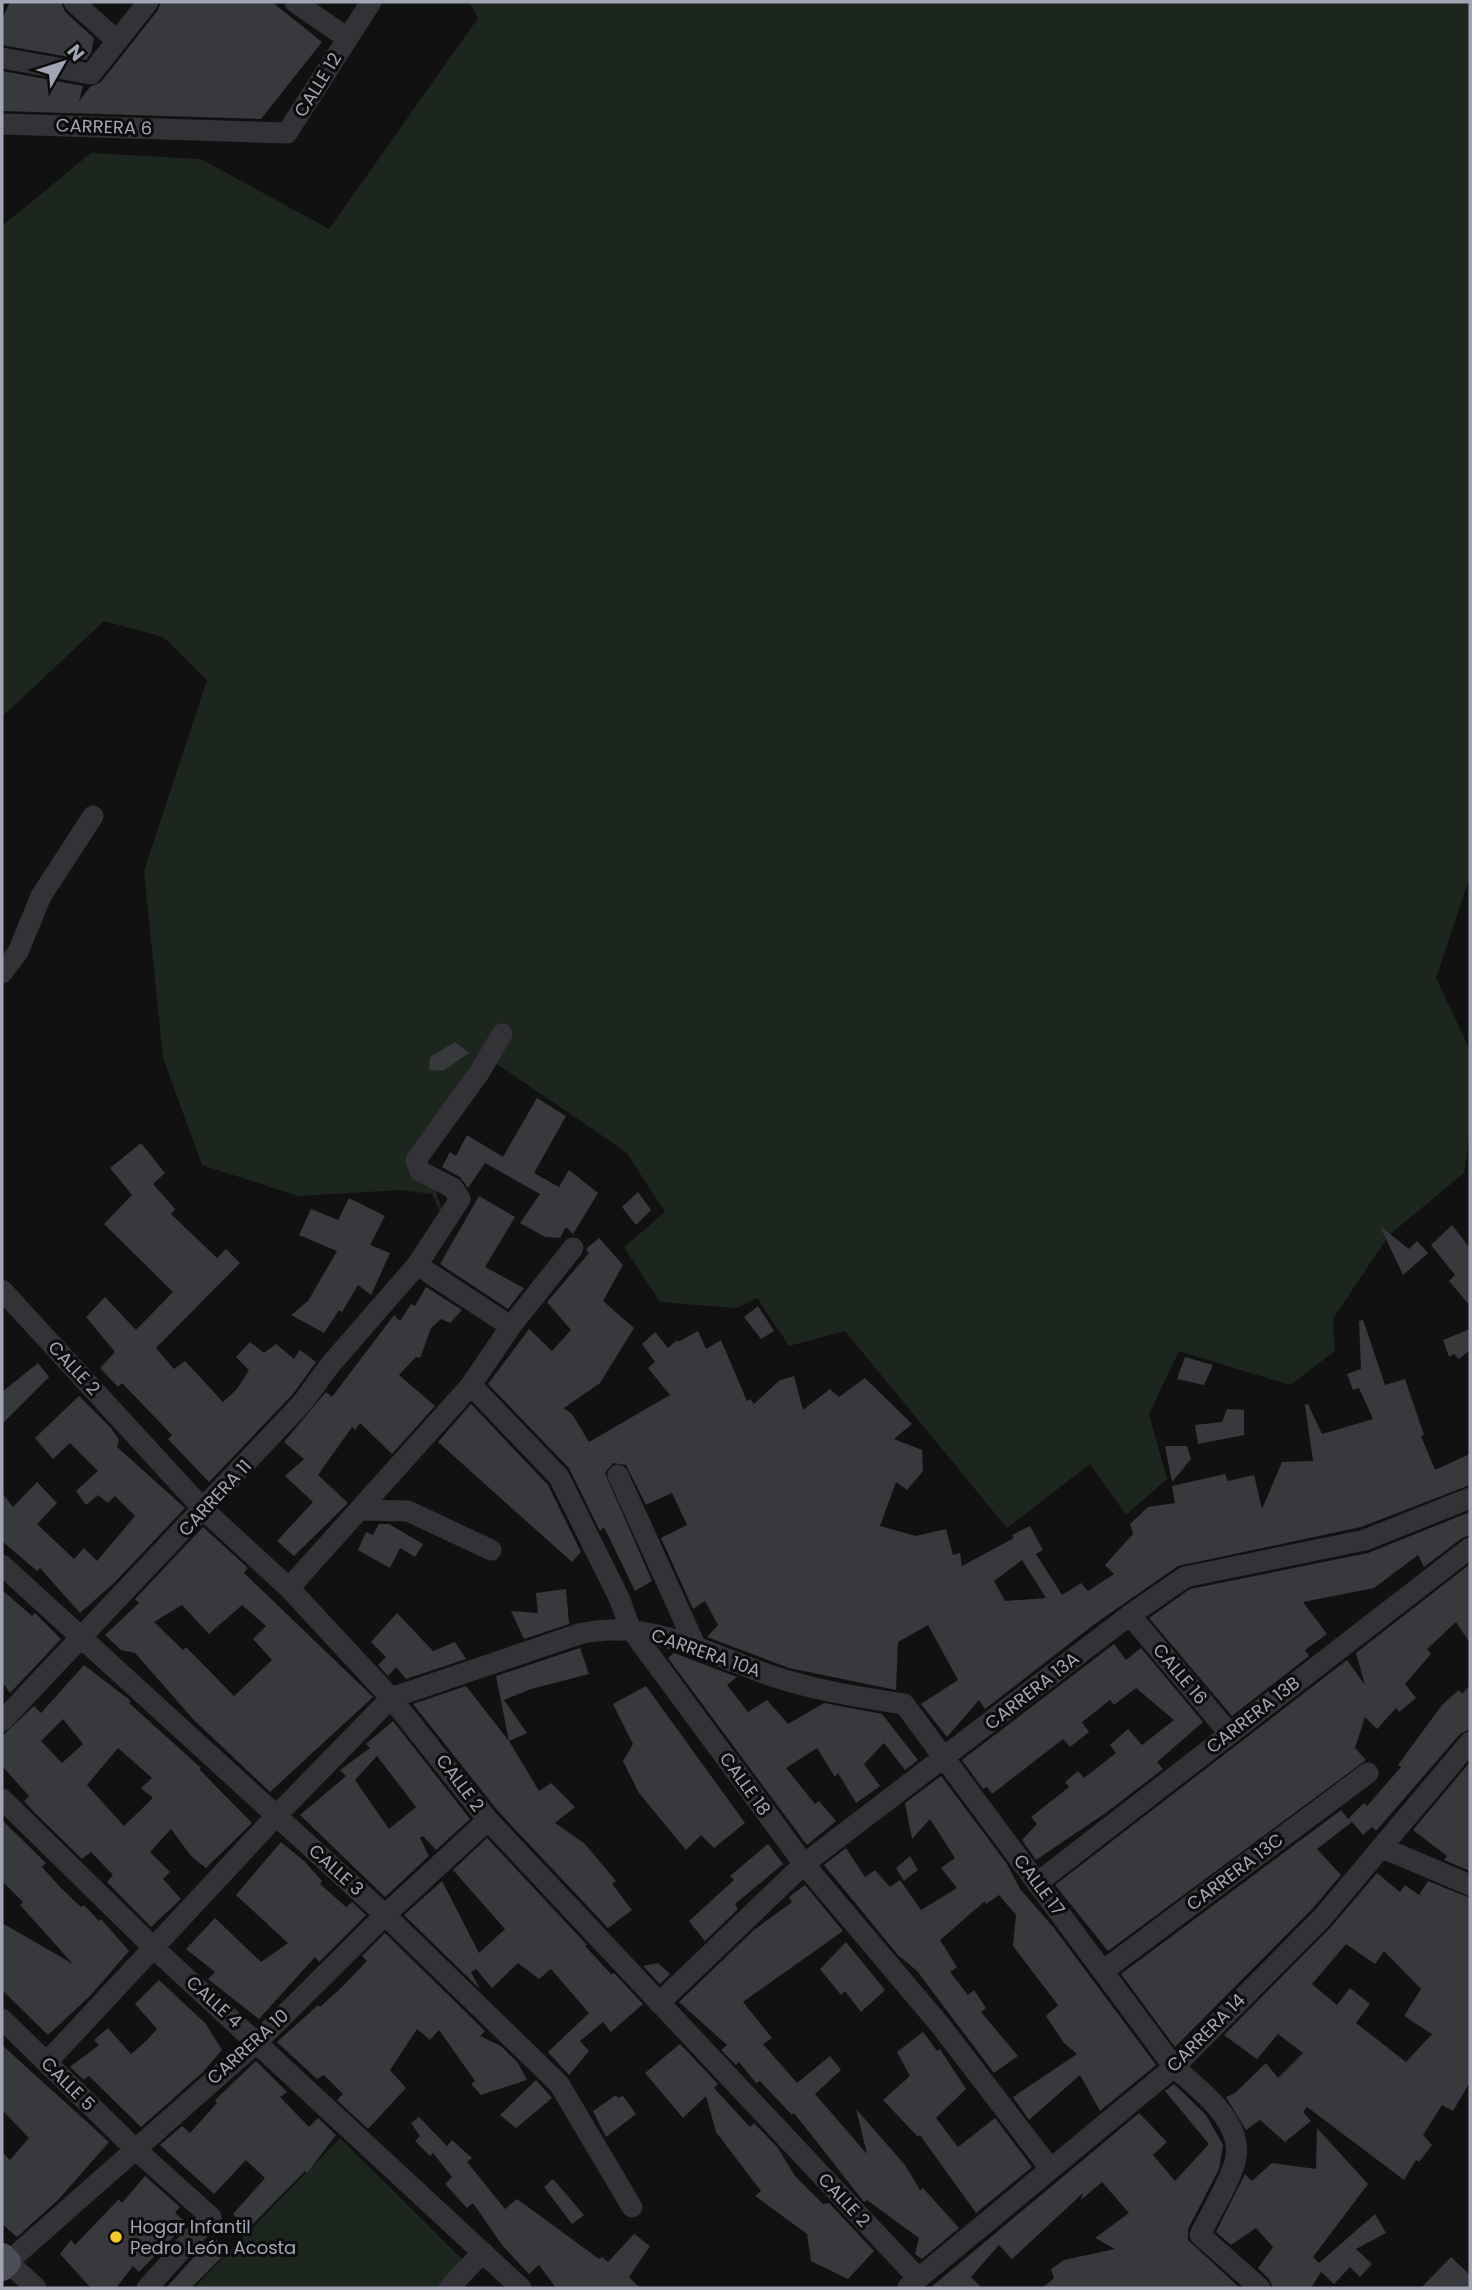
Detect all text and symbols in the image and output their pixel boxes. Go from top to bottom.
north arrow [28,28,98,98]
text: N [61,39,91,67]
street label: CALLE 12 [288,48,347,122]
street label: CARRERA 6 [55,112,153,141]
street label: CALLE 2 [43,1335,106,1400]
street label: CARRERA 11 [173,1454,257,1541]
street label: CARRERA 10A [648,1622,764,1683]
street label: CALLE 16 [1147,1638,1213,1710]
street label: CARRERA 13A [979,1646,1084,1735]
street label: CARRERA 13B [1201,1670,1305,1759]
street label: CALLE 18 [714,1747,777,1820]
street label: CALLE 2 [431,1749,490,1817]
street label: CARRERA 13C [1181,1827,1288,1916]
street label: CALLE 3 [303,1838,369,1901]
street label: CALLE 17 [1008,1849,1071,1921]
street label: CALLE 4 [181,1970,248,2033]
street label: CARRERA 14 [1161,1988,1251,2078]
street label: CARRERA 10 [201,2003,294,2090]
street label: CALLE 5 [36,2051,101,2116]
street label: CALLE 2 [813,2167,876,2232]
place label: Hogar Infantil Pedro León Acosta [130,2214,296,2260]
marker: Hogar Infantil Pedro León Acosta [108,2229,124,2245]

